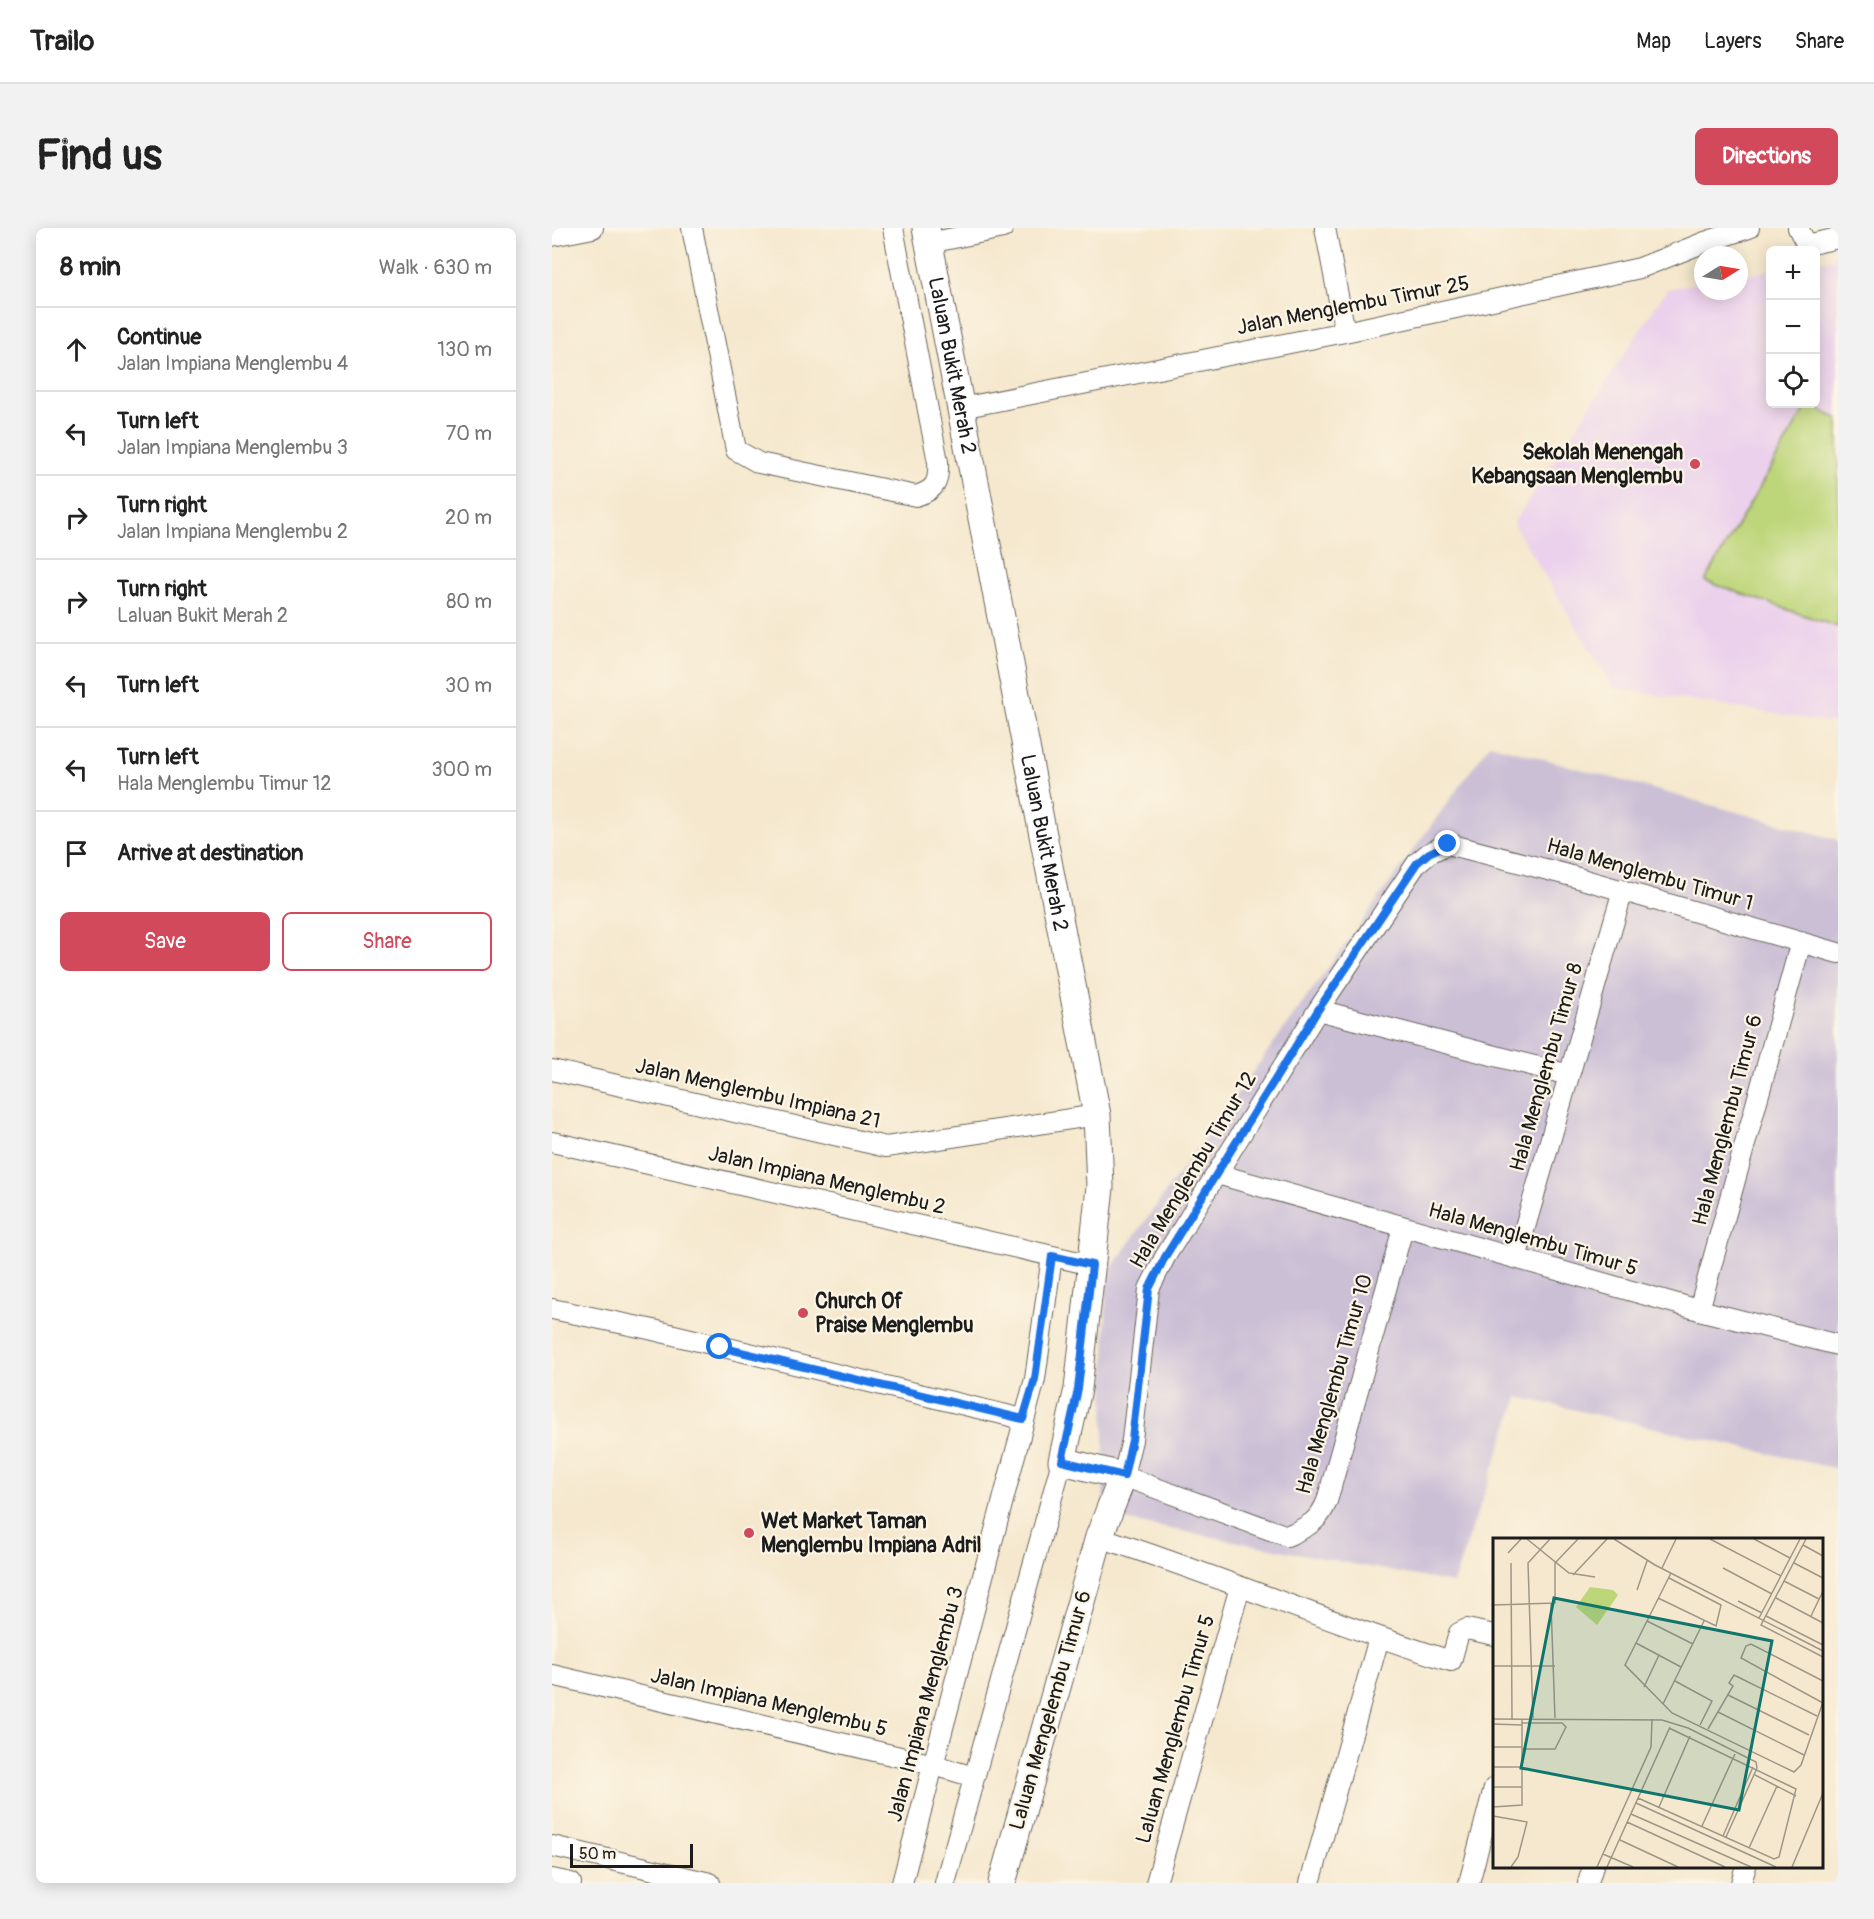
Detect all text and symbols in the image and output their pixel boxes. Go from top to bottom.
text: Trailo [30,24,94,59]
text: Map [1636,28,1671,55]
text: Layers [1704,28,1762,55]
text: Share [1795,28,1844,55]
button: Directions [1695,128,1838,185]
text: Find us [36,130,162,182]
north arrow [1694,246,1748,300]
map controls [1766,246,1820,408]
button: + [1766,246,1820,300]
text: 8 min [60,251,121,283]
text: Walk · 630 m [379,255,492,280]
street label: Jalan Menglembu Timur 25 [1234,270,1472,341]
street label: Laluan Bukit Merah 2 [922,275,982,456]
button: − [1766,300,1820,354]
text: Continue [117,323,201,351]
icon: ahead [60,333,93,366]
text: 130 m [437,337,492,362]
text: Jalan Impiana Menglembu 4 [117,351,348,376]
button: locate [1766,354,1820,408]
text: Turn left [117,407,199,435]
icon: left [60,417,93,450]
text: 70 m [446,421,492,446]
text: Jalan Impiana Menglembu 3 [117,435,348,460]
place label: Sekolah Menengah Kebangsaan Menglembu [1471,439,1683,490]
marker: Sekolah Menengah Kebangsaan Menglembu [1688,457,1702,471]
text: Turn right [117,491,207,519]
icon: right [60,501,93,534]
text: 20 m [445,505,492,530]
text: Jalan Impiana Menglembu 2 [117,519,348,544]
text: Turn right [117,575,207,603]
icon: right [60,585,93,618]
text: 80 m [446,589,492,614]
text: Laluan Bukit Merah 2 [117,603,288,628]
icon: left [60,669,93,702]
text: Turn left [117,671,199,699]
text: 30 m [445,673,492,698]
text: Turn left [117,743,199,771]
street label: Laluan Bukit Merah 2 [1014,752,1074,934]
icon: left [60,753,93,786]
text: 300 m [431,757,492,782]
text: Hala Menglembu Timur 12 [117,771,331,796]
route end [1434,830,1460,856]
street label: Hala Menglembu Timur 1 [1544,832,1756,917]
icon: arrive [60,837,93,870]
text: Arrive at destination [117,839,303,867]
button: Save [60,912,270,971]
button: Share [282,912,492,971]
street label: Hala Menglembu Timur 8 [1504,960,1589,1175]
street label: Hala Menglembu Timur 6 [1686,1012,1769,1229]
street label: Jalan Menglembu Impiana 21 [633,1052,883,1135]
street label: Hala Menglembu Timur 12 [1124,1067,1263,1274]
street label: Jalan Impiana Menglembu 2 [706,1140,948,1221]
street label: Hala Menglembu Timur 5 [1425,1197,1641,1282]
street label: Hala Menglembu Timur 10 [1290,1271,1379,1497]
place label: Church Of Praise Menglembu [815,1288,974,1339]
marker: Church Of Praise Menglembu [796,1306,810,1320]
route start [706,1333,732,1359]
place label: Wet Market Taman Menglembu Impiana Adril [761,1508,981,1559]
marker: Wet Market Taman Menglembu Impiana Adril [742,1526,756,1540]
inset map [1493,1538,1823,1868]
street label: Jalan Impiana Menglembu 3 [881,1584,970,1825]
street label: Laluan Mengelembu Timur 6 [1003,1587,1098,1833]
street label: Laluan Menglembu Timur 5 [1130,1611,1221,1847]
street label: Jalan Impiana Menglembu 5 [648,1662,890,1743]
scale bar [570,1841,693,1868]
text: 50 m [579,1844,616,1864]

